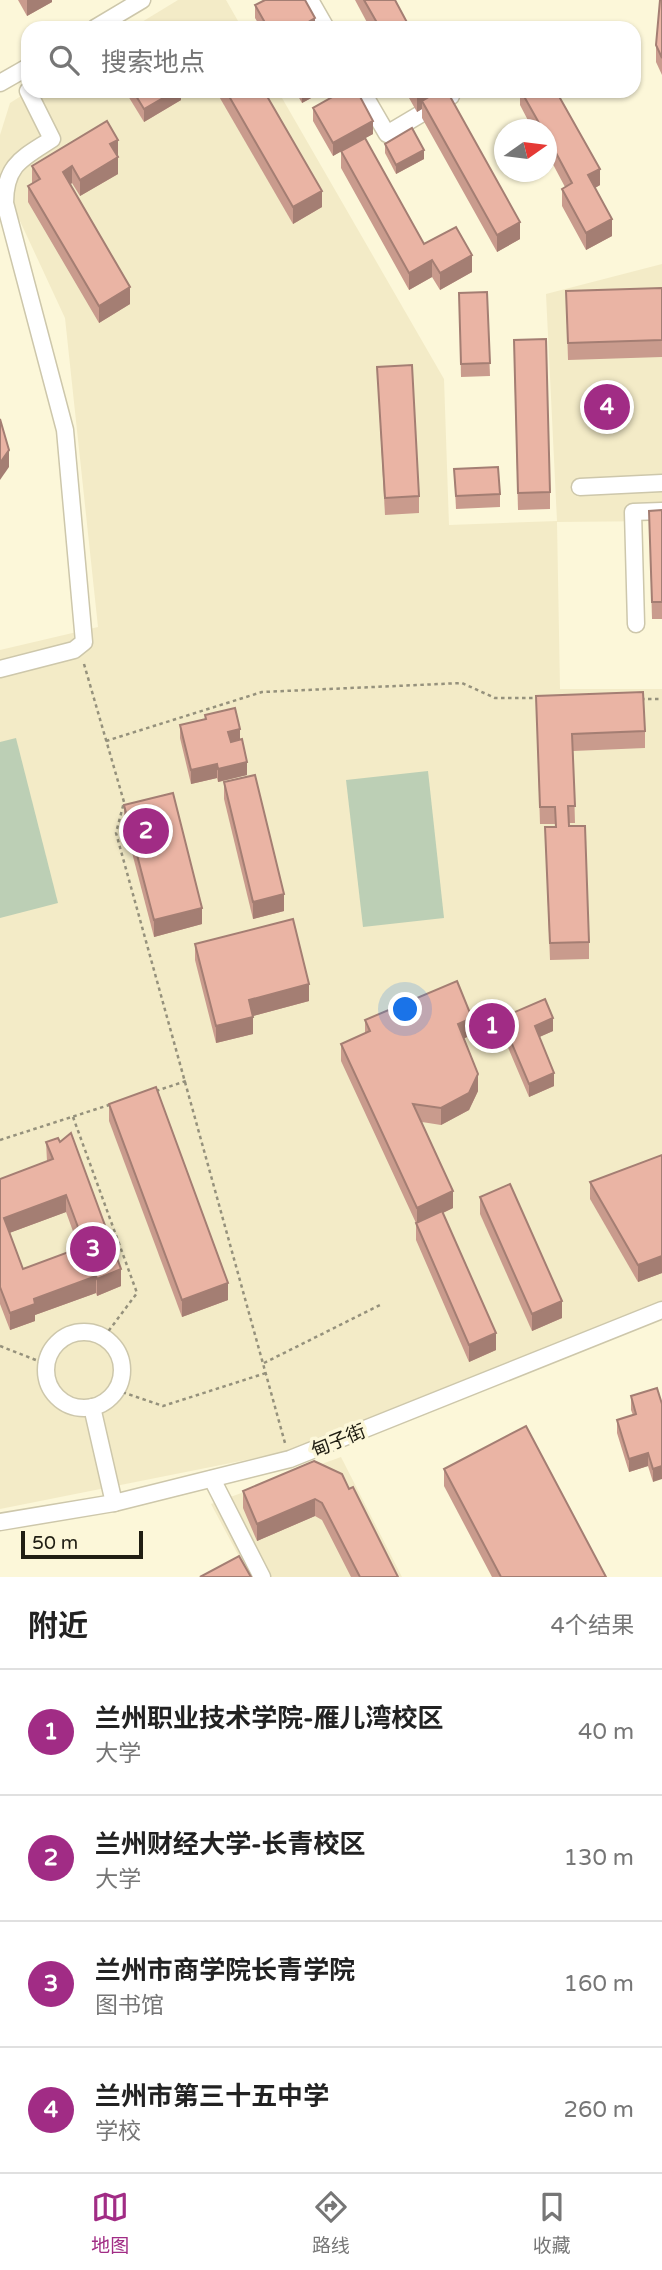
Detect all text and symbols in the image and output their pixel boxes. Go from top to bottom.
search box [21,21,641,98]
icon: search [45,41,83,79]
text: 搜索地点 [101,47,205,78]
north arrow [494,119,557,182]
pin: 4 [584,381,630,433]
pin: 2 [123,805,169,857]
your location [388,992,422,1026]
pin: 1 [469,1000,515,1052]
pin: 3 [70,1223,116,1275]
street label: 甸子街 [308,1420,369,1462]
scale bar [21,1528,144,1560]
text: 50 m [32,1532,78,1554]
text: 附近 [28,1608,88,1645]
text: 4个结果 [551,1612,634,1640]
text: 兰州职业技术学院-雁儿湾校区 [95,1703,444,1734]
text: 1 [44,1718,58,1746]
text: 40 m [578,1718,634,1746]
text: 大学 [95,1740,141,1768]
text: 兰州财经大学-长青校区 [95,1829,366,1860]
text: 2 [44,1844,58,1872]
text: 130 m [564,1844,634,1872]
text: 大学 [95,1866,141,1894]
text: 兰州市商学院长青学院 [95,1955,355,1986]
text: 3 [44,1970,58,1998]
text: 160 m [564,1970,634,1998]
text: 图书馆 [95,1992,164,2020]
text: 兰州市第三十五中学 [95,2081,329,2112]
text: 4 [44,2096,58,2124]
text: 260 m [564,2096,634,2124]
text: 学校 [95,2118,141,2146]
tab: 地图 [91,2188,129,2257]
tab: 路线 [312,2188,350,2257]
tab: 收藏 [533,2188,571,2257]

